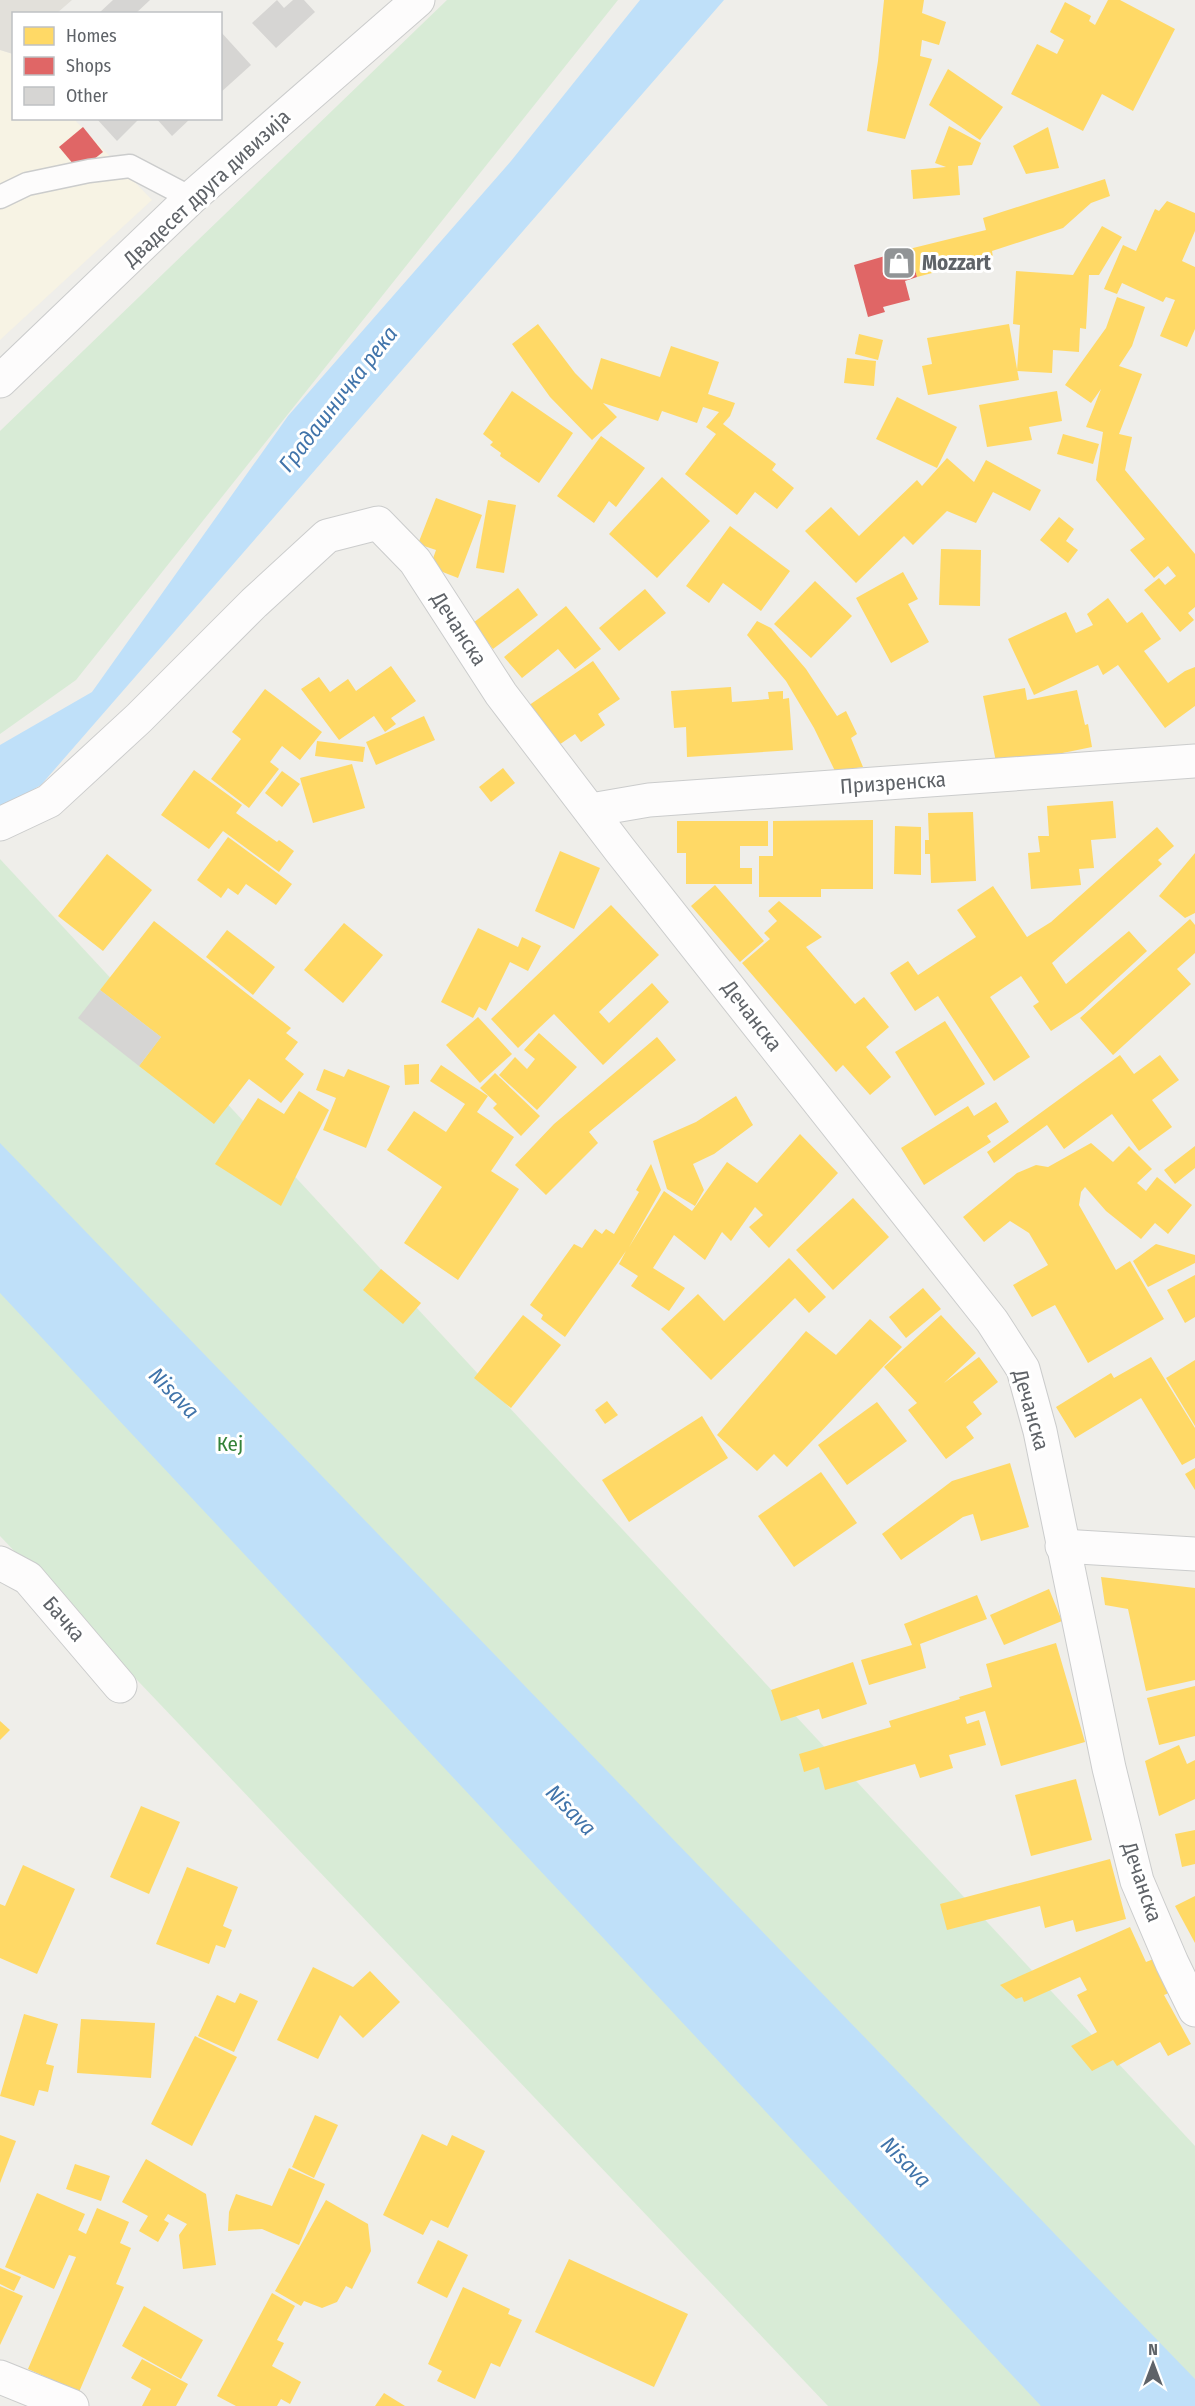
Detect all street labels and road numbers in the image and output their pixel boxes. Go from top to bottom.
street label: Двадесет друга дивизија [117,104,296,273]
street label: Дечанска [425,586,492,671]
street label: Призренска [839,766,947,800]
street label: Дечанска [716,975,788,1057]
street label: Дечанска [1007,1366,1055,1453]
street label: Бачка [37,1591,91,1647]
street label: Дечанска [1116,1838,1168,1925]

